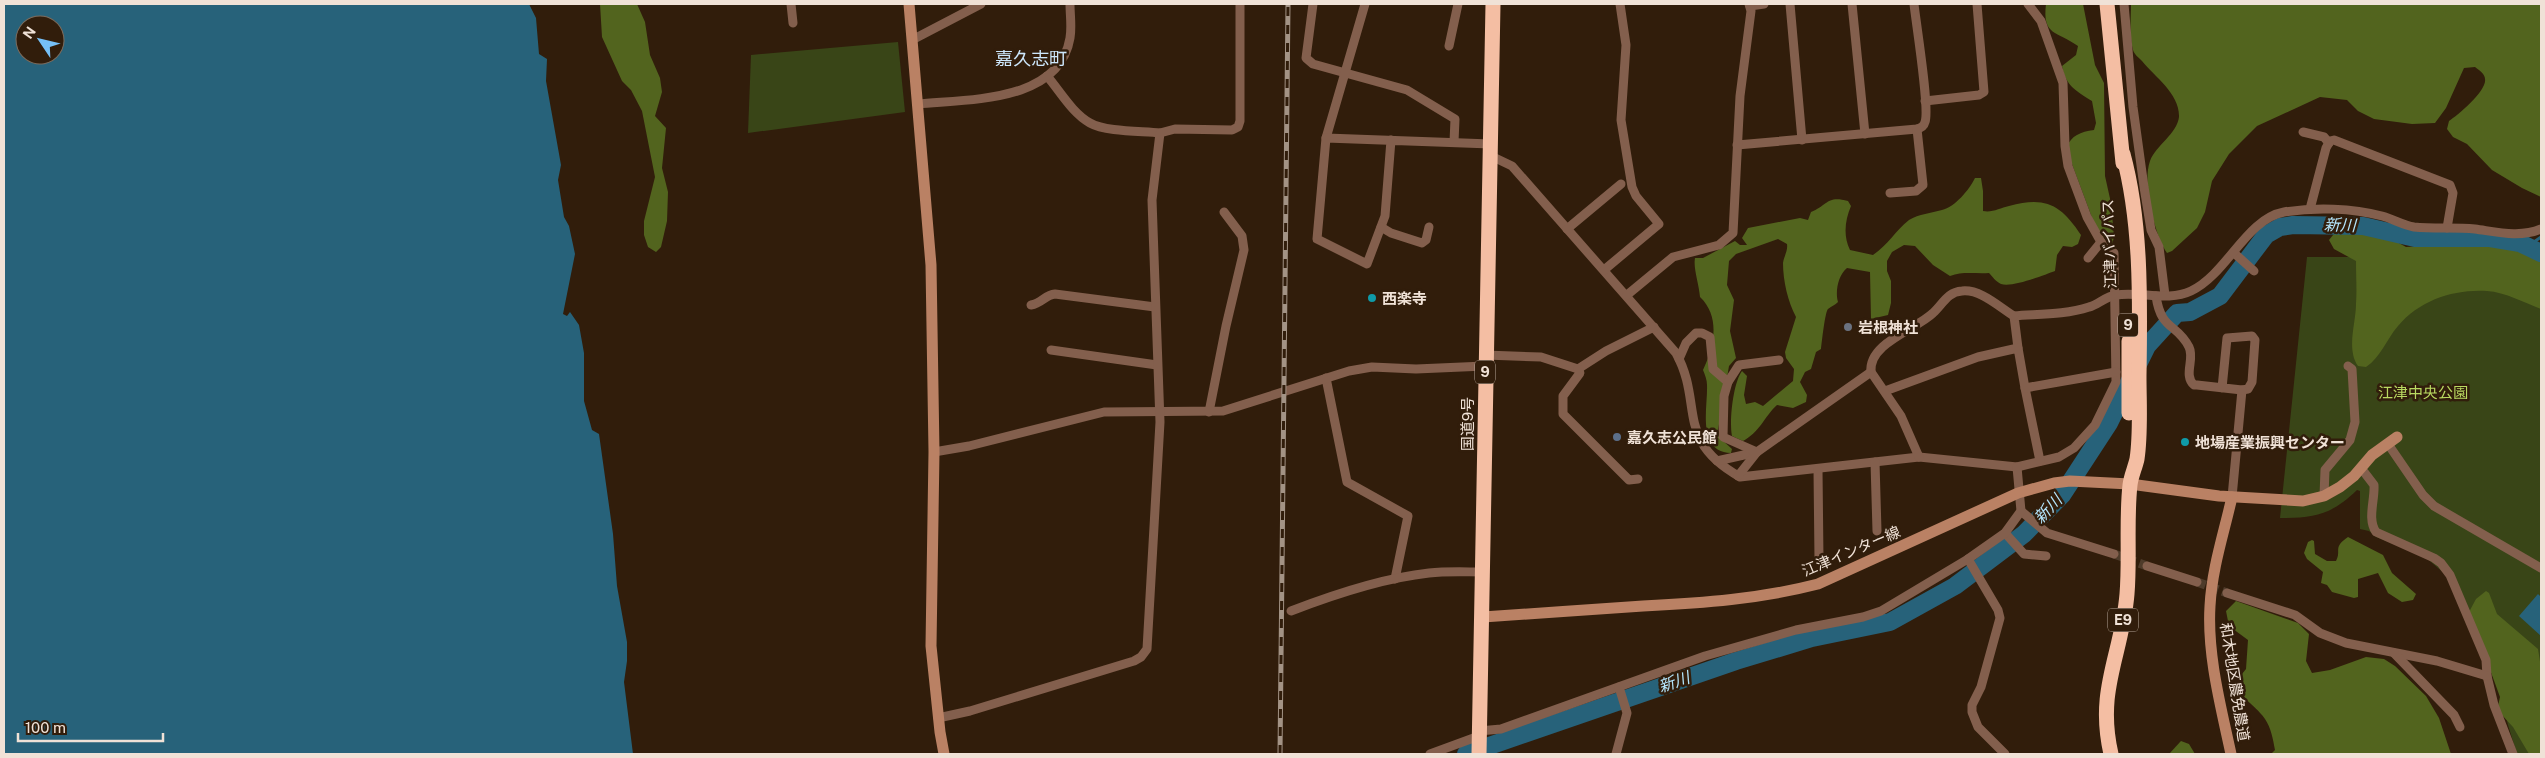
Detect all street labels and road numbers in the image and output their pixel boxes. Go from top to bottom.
street label: 江津バイパス [2099,199,2119,289]
road number: 9 [2118,314,2138,336]
road number: 9 [1475,361,1495,384]
street label: 国道9号 [1459,397,1476,451]
street label: 江津インター線 [1799,523,1903,579]
road number: E9 [2108,608,2138,632]
street label: 和木地区農免農道 [2217,621,2253,743]

